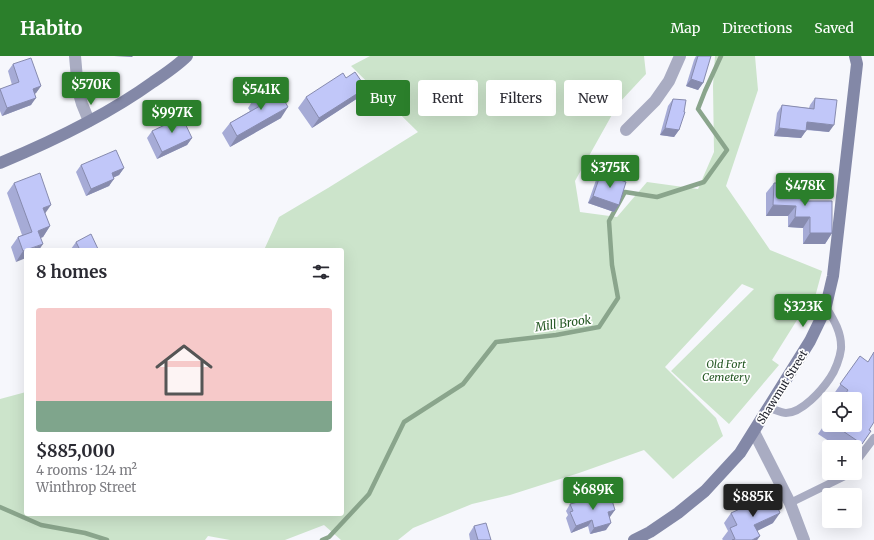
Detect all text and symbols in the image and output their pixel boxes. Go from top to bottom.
text: Habito [20,16,82,40]
text: Map [670,19,700,37]
text: Directions [722,19,792,37]
text: Saved [814,19,854,37]
pin: $570K [63,72,119,106]
text: $570K [71,76,111,93]
pin: $541K [233,77,289,111]
chip: Buy [356,80,410,116]
chip: Rent [418,80,478,116]
chip: Filters [486,80,556,116]
chip: New [564,80,622,116]
text: $541K [242,81,280,98]
pin: $997K [144,100,200,134]
text: $997K [151,104,193,121]
pin: $375K [582,155,638,189]
text: $375K [590,159,630,176]
pin: $478K [777,173,833,207]
text: $478K [785,177,825,194]
text: 8 homes [36,261,107,283]
icon: filters [310,261,332,283]
pin: $323K [775,294,831,328]
text: $323K [783,298,823,315]
water label: Mill Brook [533,312,592,334]
icon: home [148,334,220,406]
street label: Shawmut Street [754,347,811,427]
park label: Old Fort Cemetery [702,357,750,384]
map controls [822,392,862,528]
button: locate [822,392,862,432]
text: $885,000 [36,440,115,462]
button: + [822,440,862,480]
text: 4 rooms · 124 m² [36,462,137,479]
pin: $689K [565,477,621,511]
text: Winthrop Street [36,479,136,496]
text: $689K [572,481,614,498]
pin: $885K [725,484,781,518]
text: $885K [732,488,774,505]
button: − [822,488,862,528]

